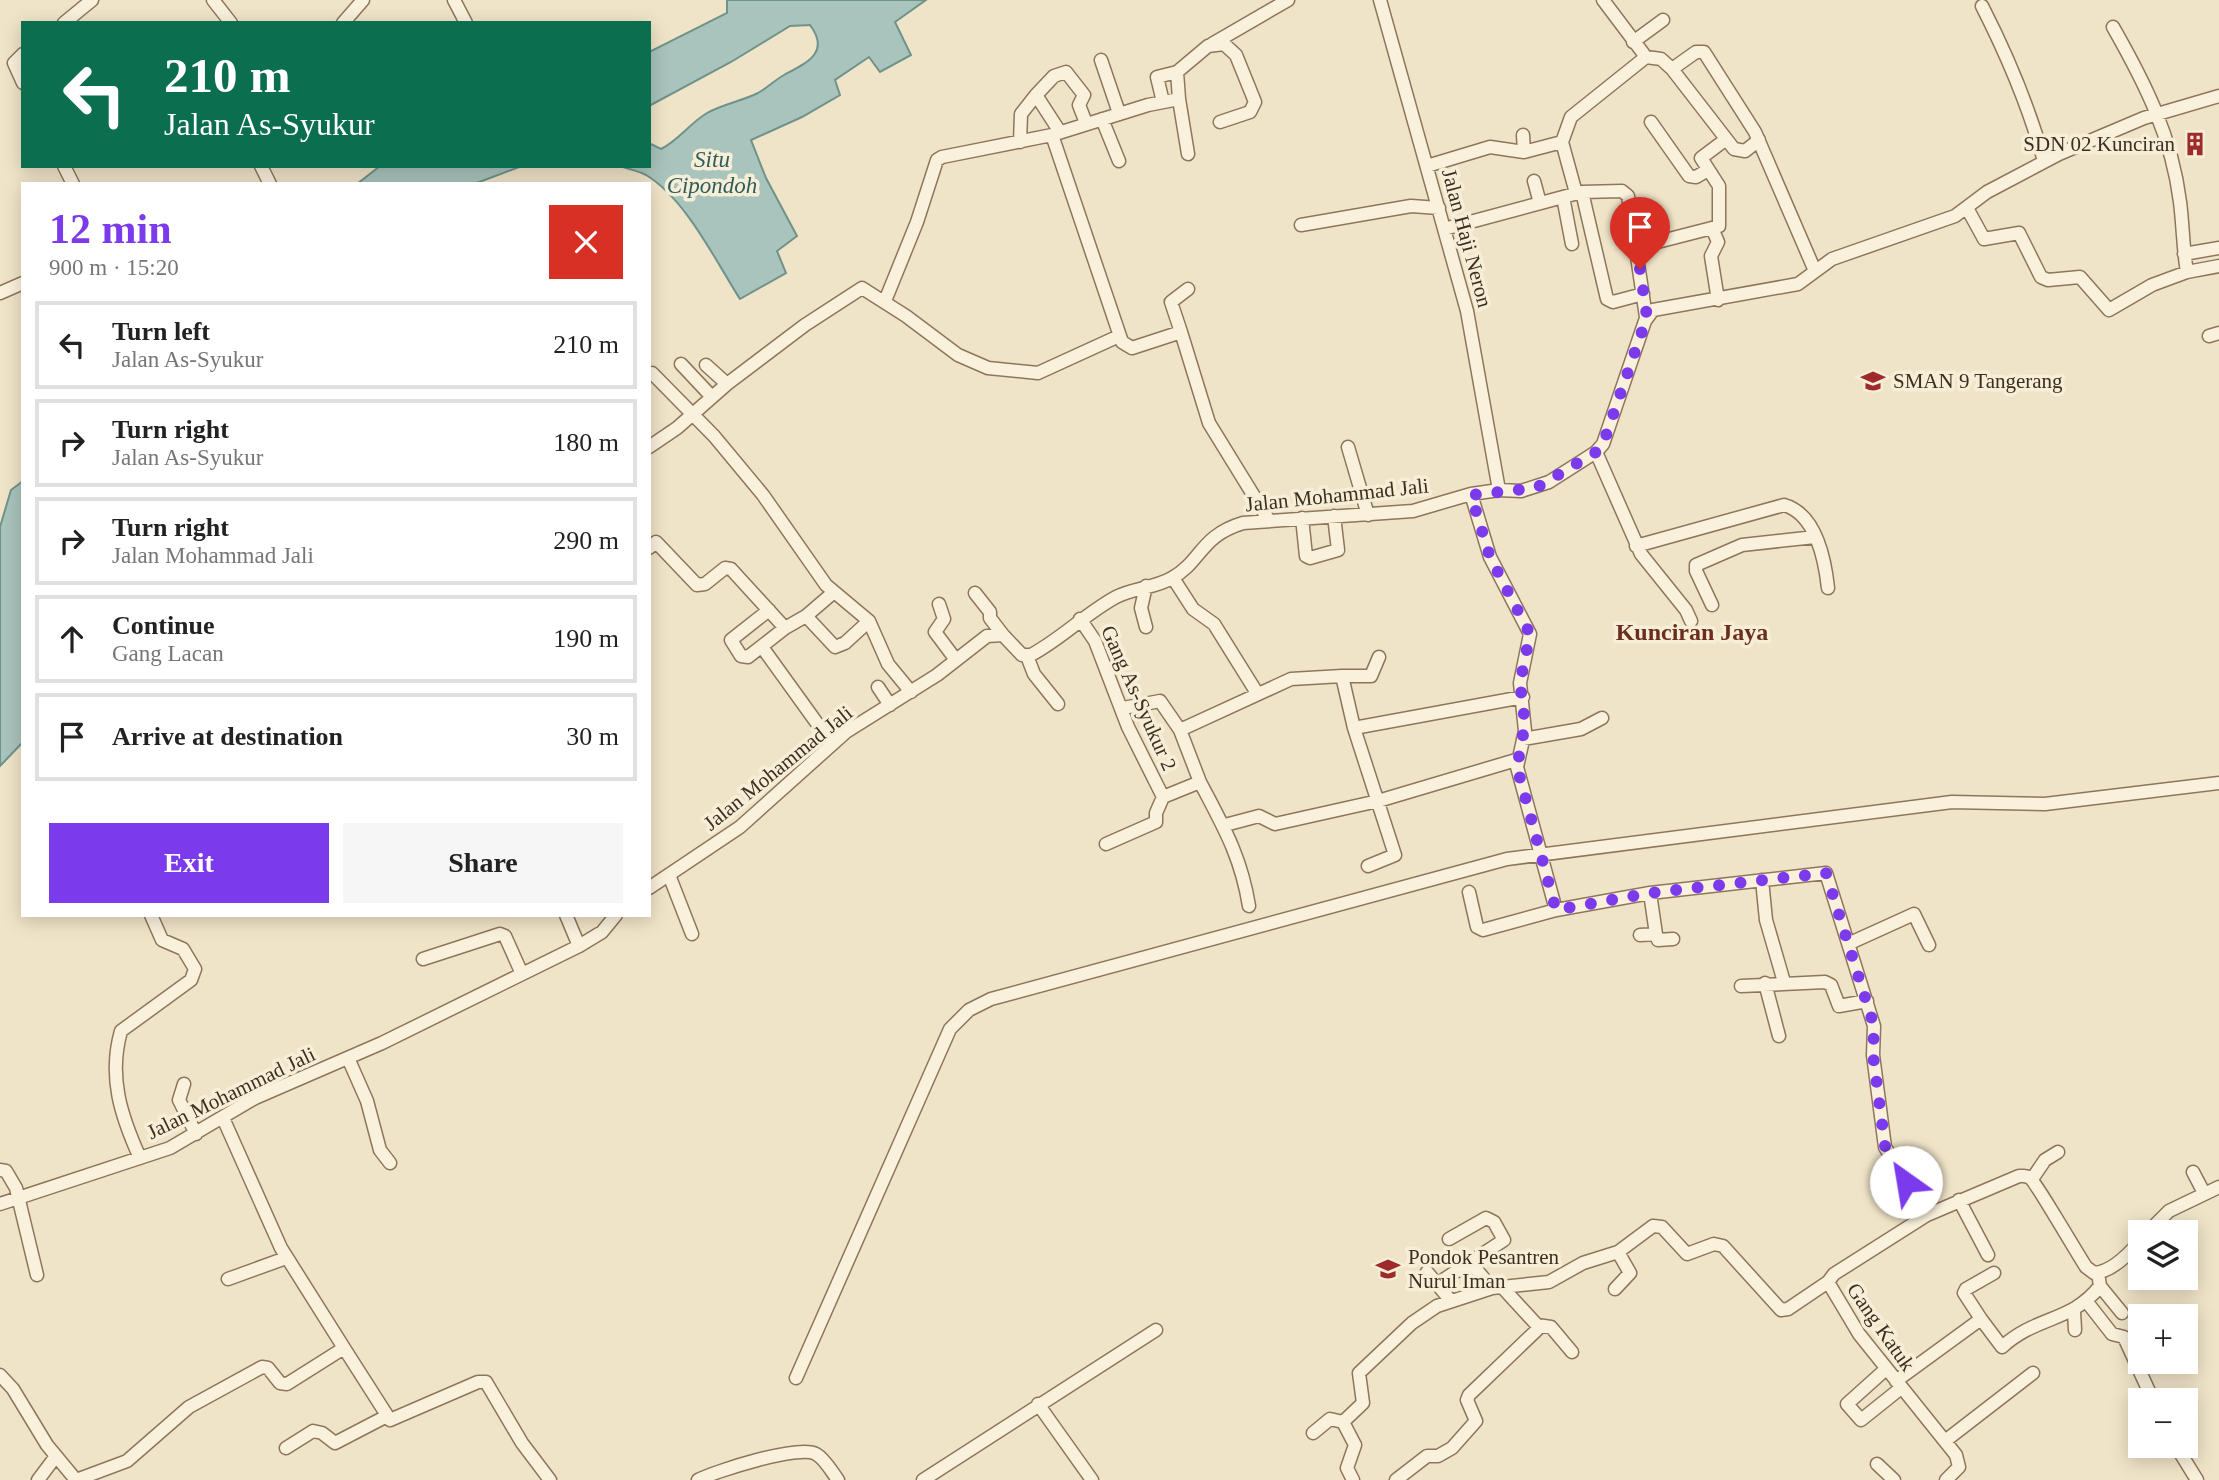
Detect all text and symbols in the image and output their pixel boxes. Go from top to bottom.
text: 210 m [164,48,291,103]
icon: left [49,49,140,140]
text: Jalan As-Syukur [164,106,375,142]
building icon: SDN 02 Kunciran [2181,130,2209,158]
place label: SDN 02 Kunciran [2023,132,2175,156]
water label: Situ Cipondoh [667,147,757,198]
street label: Jalan Haji Neron [1437,166,1497,310]
pin [1610,197,1670,269]
button: close [549,205,623,279]
text: 12 min [49,206,172,252]
icon: arrive [1621,208,1659,246]
text: 900 m · 15:20 [49,255,179,280]
text: Turn left [112,317,210,346]
icon: left [53,326,91,364]
text: 210 m [553,330,619,359]
text: Jalan As-Syukur [112,347,263,372]
school or university icon: SMAN 9 Tangerang [1859,367,1887,395]
place label: SMAN 9 Tangerang [1893,369,2063,393]
text: Turn right [112,415,229,444]
icon: right [53,424,91,462]
text: 180 m [553,428,619,457]
text: Jalan As-Syukur [112,445,263,470]
street label: Jalan Mohammad Jali [1244,473,1430,517]
text: Turn right [112,513,229,542]
icon: right [53,522,91,560]
text: 290 m [553,526,619,555]
text: Jalan Mohammad Jali [112,543,314,568]
text: Continue [112,611,215,640]
district label: Kunciran Jaya [1616,619,1768,645]
icon: ahead [53,620,91,658]
street label: Gang As-Syukur 2 [1096,622,1182,774]
text: 190 m [553,624,619,653]
text: Gang Lacan [112,641,224,666]
street label: Jalan Mohammad Jali [699,701,857,835]
icon: arrive [53,718,91,756]
text: Arrive at destination [112,722,343,751]
text: 30 m [566,722,619,751]
button: Exit [49,823,329,903]
button: Share [343,823,623,903]
street label: Jalan Mohammad Jali [143,1042,319,1144]
position arrow [1869,1145,1943,1219]
map controls [2128,1220,2198,1458]
button: layers [2128,1220,2198,1290]
place label: Pondok Pesantren Nurul Iman [1408,1245,1560,1293]
school or university icon: Pondok Pesantren Nurul Iman [1374,1255,1402,1283]
street label: Gang Katuk [1842,1278,1920,1376]
button: + [2128,1304,2198,1374]
button: − [2128,1388,2198,1458]

